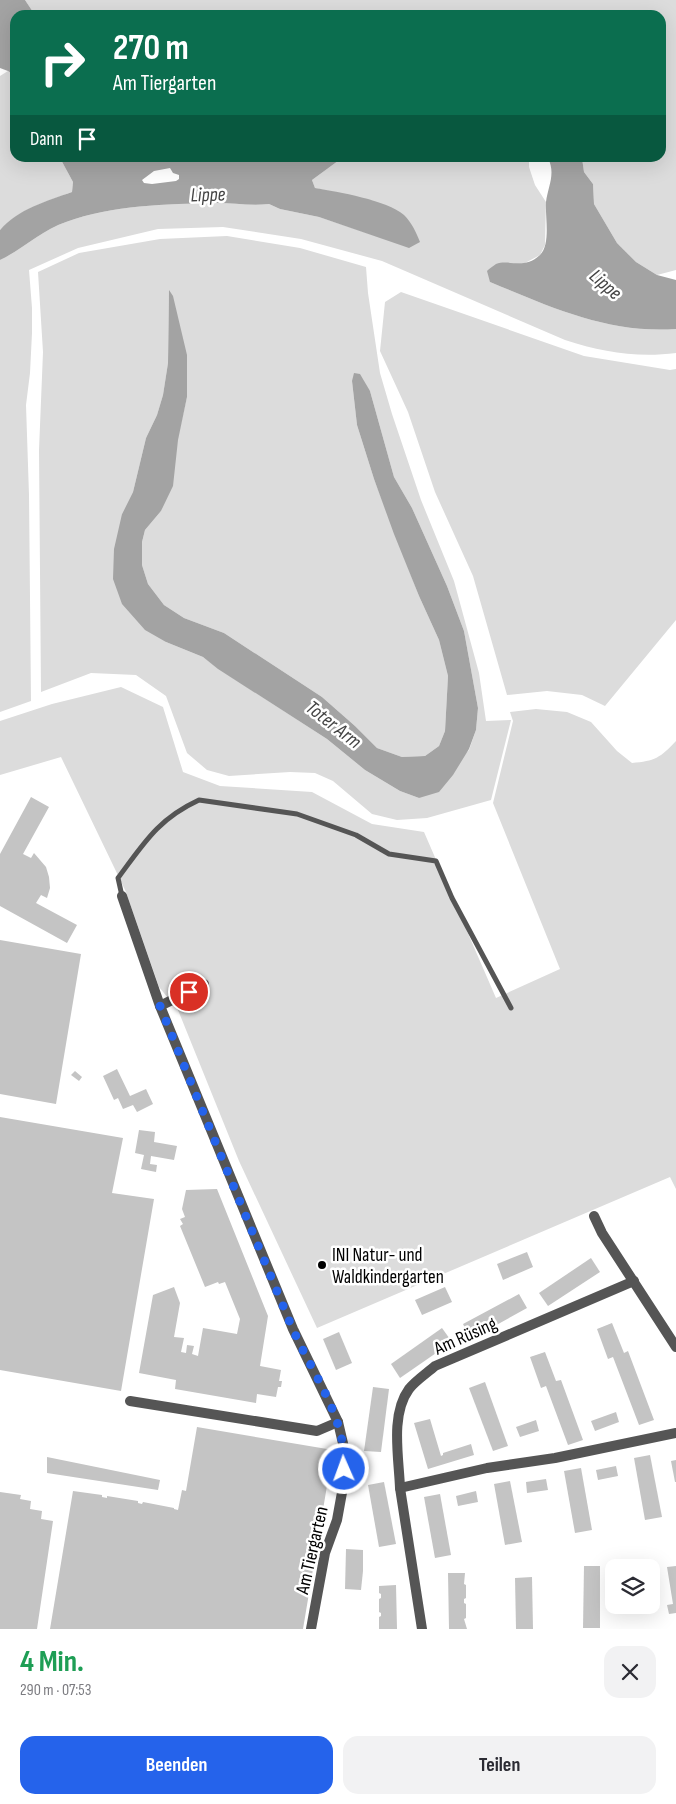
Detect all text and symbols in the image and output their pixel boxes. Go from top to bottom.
text: 270 m [113,27,189,70]
icon: right [30,30,95,95]
text: Am Tiergarten [113,70,216,97]
icon: arrive [73,125,101,153]
text: Dann [30,128,63,151]
water label: Lippe [190,182,226,208]
water label: Lippe [584,264,627,305]
water label: Toter Arm [301,696,366,754]
pin [168,971,210,1013]
icon: arrive [175,978,203,1006]
place label: INI Natur- und Waldkindergarten [332,1244,444,1289]
marker: INI Natur- und Waldkindergarten [316,1259,328,1271]
street label: Am Rüsing [430,1312,501,1361]
position arrow [317,1442,369,1494]
street label: Am Tiergarten [291,1504,334,1597]
map controls [605,1559,660,1614]
button: layers [605,1559,660,1614]
text: 4 Min. [20,1644,84,1680]
button: close [604,1646,656,1698]
text: 290 m · 07:53 [20,1681,91,1700]
button: Beenden [20,1736,333,1794]
button: Teilen [343,1736,656,1794]

